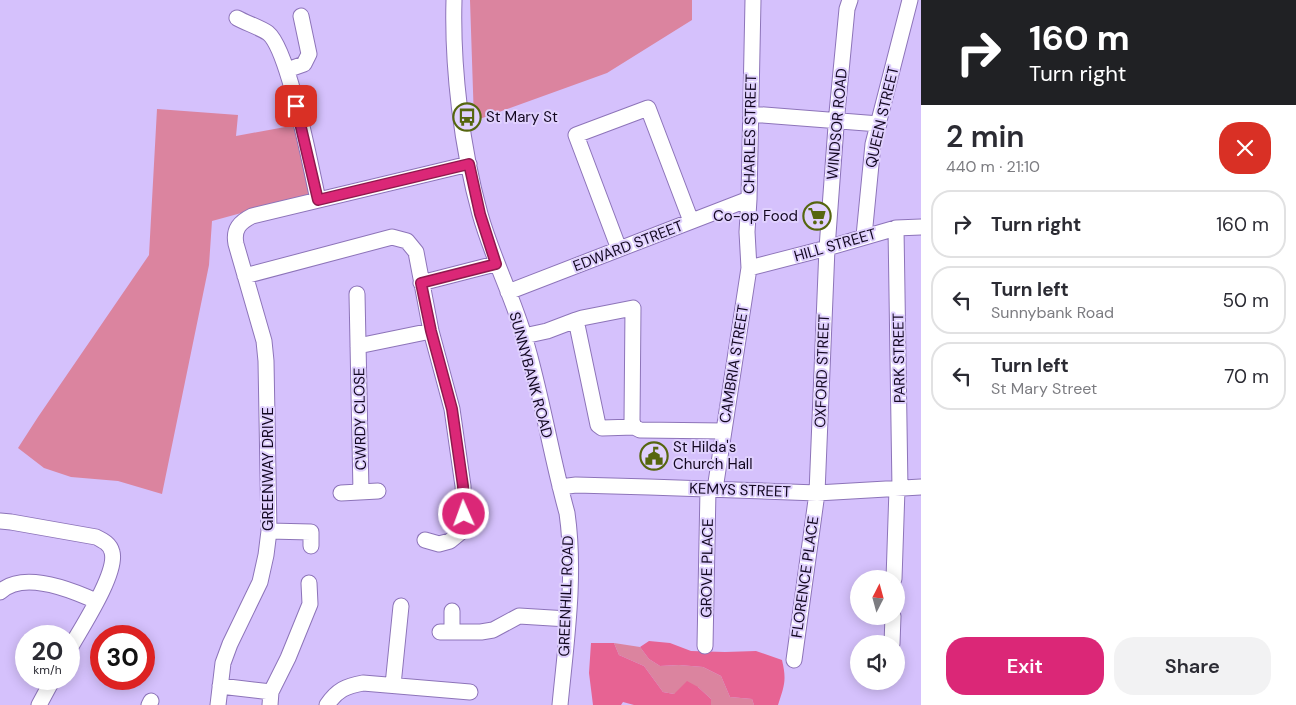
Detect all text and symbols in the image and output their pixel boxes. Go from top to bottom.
text: 160 m [1029,15,1130,61]
icon: right [946,20,1011,85]
text: Turn right [1029,59,1126,88]
street label: QUEEN STREET [861,64,903,170]
street label: WINDSOR ROAD [822,67,852,181]
street label: CHARLES STREET [739,74,761,194]
pin [275,85,317,127]
icon: arrive [282,92,310,120]
bus stop icon: St Mary St [452,102,482,132]
place label: St Mary St [486,107,558,127]
text: 2 min [946,117,1024,156]
button: close [1219,122,1271,174]
text: 440 m · 21:10 [946,156,1040,177]
supermarket icon: Co-op Food [802,201,832,231]
place label: Co-op Food [713,206,798,226]
icon: right [948,210,976,238]
text: Turn right [991,212,1081,237]
text: 160 m [1216,212,1269,237]
street label: EDWARD STREET [570,216,686,276]
street label: HILL STREET [792,224,878,266]
text: Turn left [991,277,1069,302]
icon: left [948,286,976,314]
text: 50 m [1222,288,1269,313]
text: Sunnybank Road [991,302,1114,323]
street label: CAMBRIA STREET [715,303,753,425]
street label: SUNNYBANK ROAD [505,310,557,440]
street label: PARK STREET [888,313,910,403]
street label: OXFORD STREET [810,314,834,428]
text: Turn left [991,353,1069,378]
icon: left [948,362,976,390]
text: 70 m [1224,364,1269,389]
street label: CWRDY CLOSE [349,367,371,471]
text: St Mary Street [991,378,1097,399]
street label: GREENWAY DRIVE [258,407,278,531]
place label: St Hilda's Church Hall [673,437,753,474]
public building icon: St Hilda's Church Hall [639,441,669,471]
street label: KEMYS STREET [689,478,791,502]
position arrow [437,487,489,539]
street label: FLORENCE PLACE [787,515,823,639]
street label: GROVE PLACE [696,518,718,618]
street label: GREENHILL ROAD [554,535,578,657]
north arrow [850,570,905,625]
map controls [850,570,905,690]
speed limit sign: 30 [90,625,155,690]
text: 20 [32,635,63,668]
button: sound [850,635,905,690]
button: Exit [946,637,1104,695]
button: Share [1114,637,1271,695]
text: km/h [33,662,62,678]

